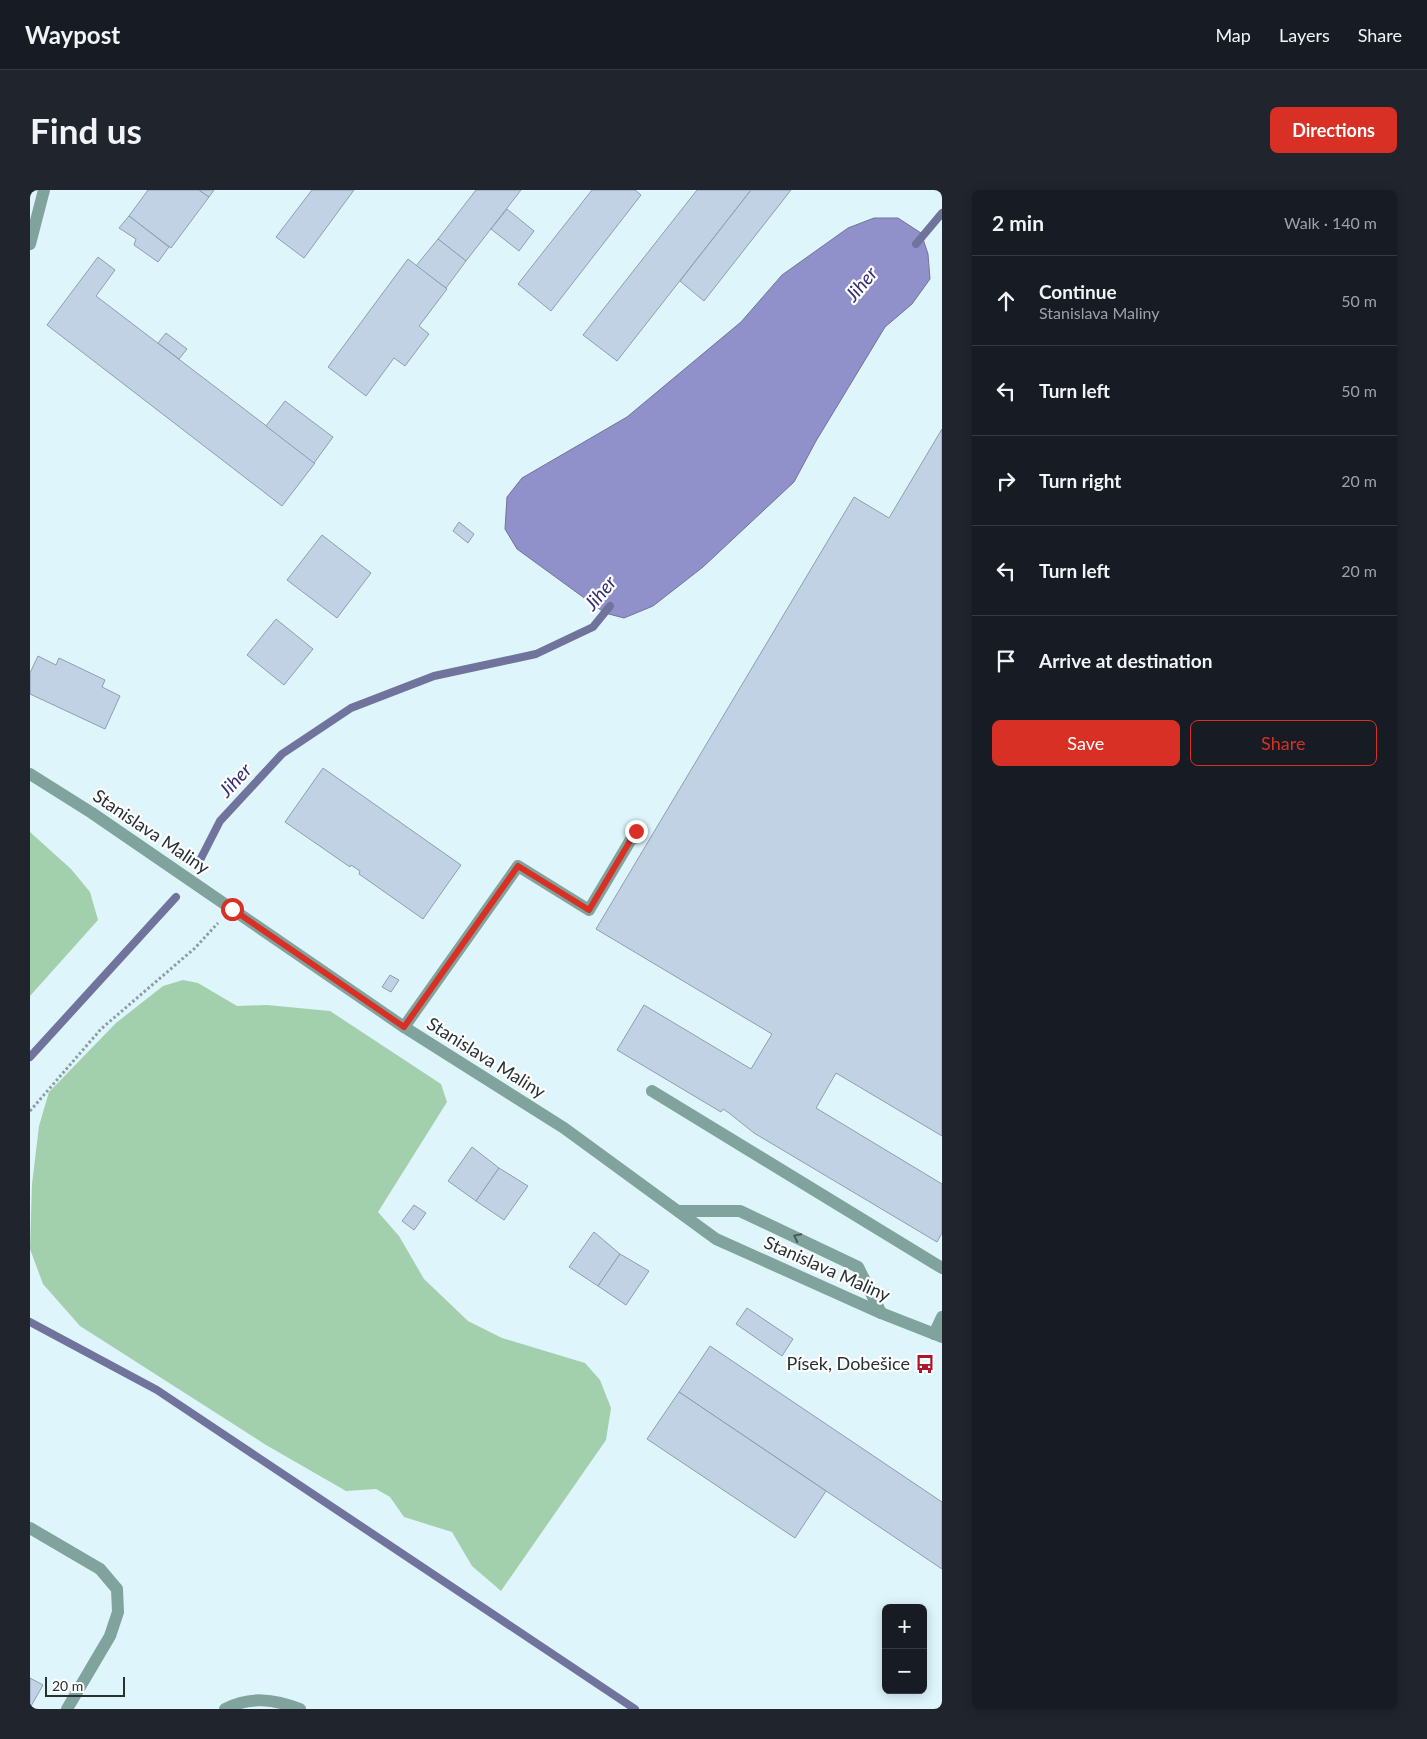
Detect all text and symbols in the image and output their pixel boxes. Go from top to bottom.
text: Waypost [25,20,120,49]
text: Map [1215,24,1251,46]
text: Layers [1279,24,1330,46]
text: Share [1358,24,1402,46]
button: Directions [1270,107,1397,153]
text: Find us [30,109,142,151]
text: 2 min [992,210,1044,235]
text: Walk · 140 m [1284,213,1377,232]
water label: Jiher [839,262,882,306]
text: Continue [1039,280,1117,303]
icon: ahead [992,287,1020,315]
text: 50 m [1341,291,1377,310]
text: Stanislava Maliny [1039,303,1160,322]
icon: left [992,377,1020,405]
text: Turn left [1039,379,1110,402]
text: 50 m [1341,381,1377,400]
icon: right [992,467,1020,495]
text: Turn right [1039,469,1121,492]
text: 20 m [1341,471,1377,490]
icon: left [992,557,1020,585]
text: Turn left [1039,559,1110,582]
text: 20 m [1341,561,1377,580]
water label: Jiher [578,571,621,615]
icon: arrive [992,647,1020,675]
text: Arrive at destination [1039,649,1212,672]
button: Save [992,720,1180,766]
button: Share [1190,720,1377,766]
water label: Jiher [213,758,256,802]
street label: Stanislava Maliny [89,784,215,879]
route end [625,820,648,843]
route start [221,898,244,921]
street label: Stanislava Maliny [423,1012,550,1103]
street label: Stanislava Maliny [761,1230,894,1306]
one-way arrow [794,1233,803,1243]
place label: Písek, Dobešice [786,1352,910,1374]
bus stop icon: Písek, Dobešice [914,1353,936,1375]
map controls [882,1604,927,1694]
button: + [882,1604,927,1649]
button: − [882,1649,927,1694]
scale bar [45,1674,125,1697]
text: 20 m [52,1677,83,1694]

